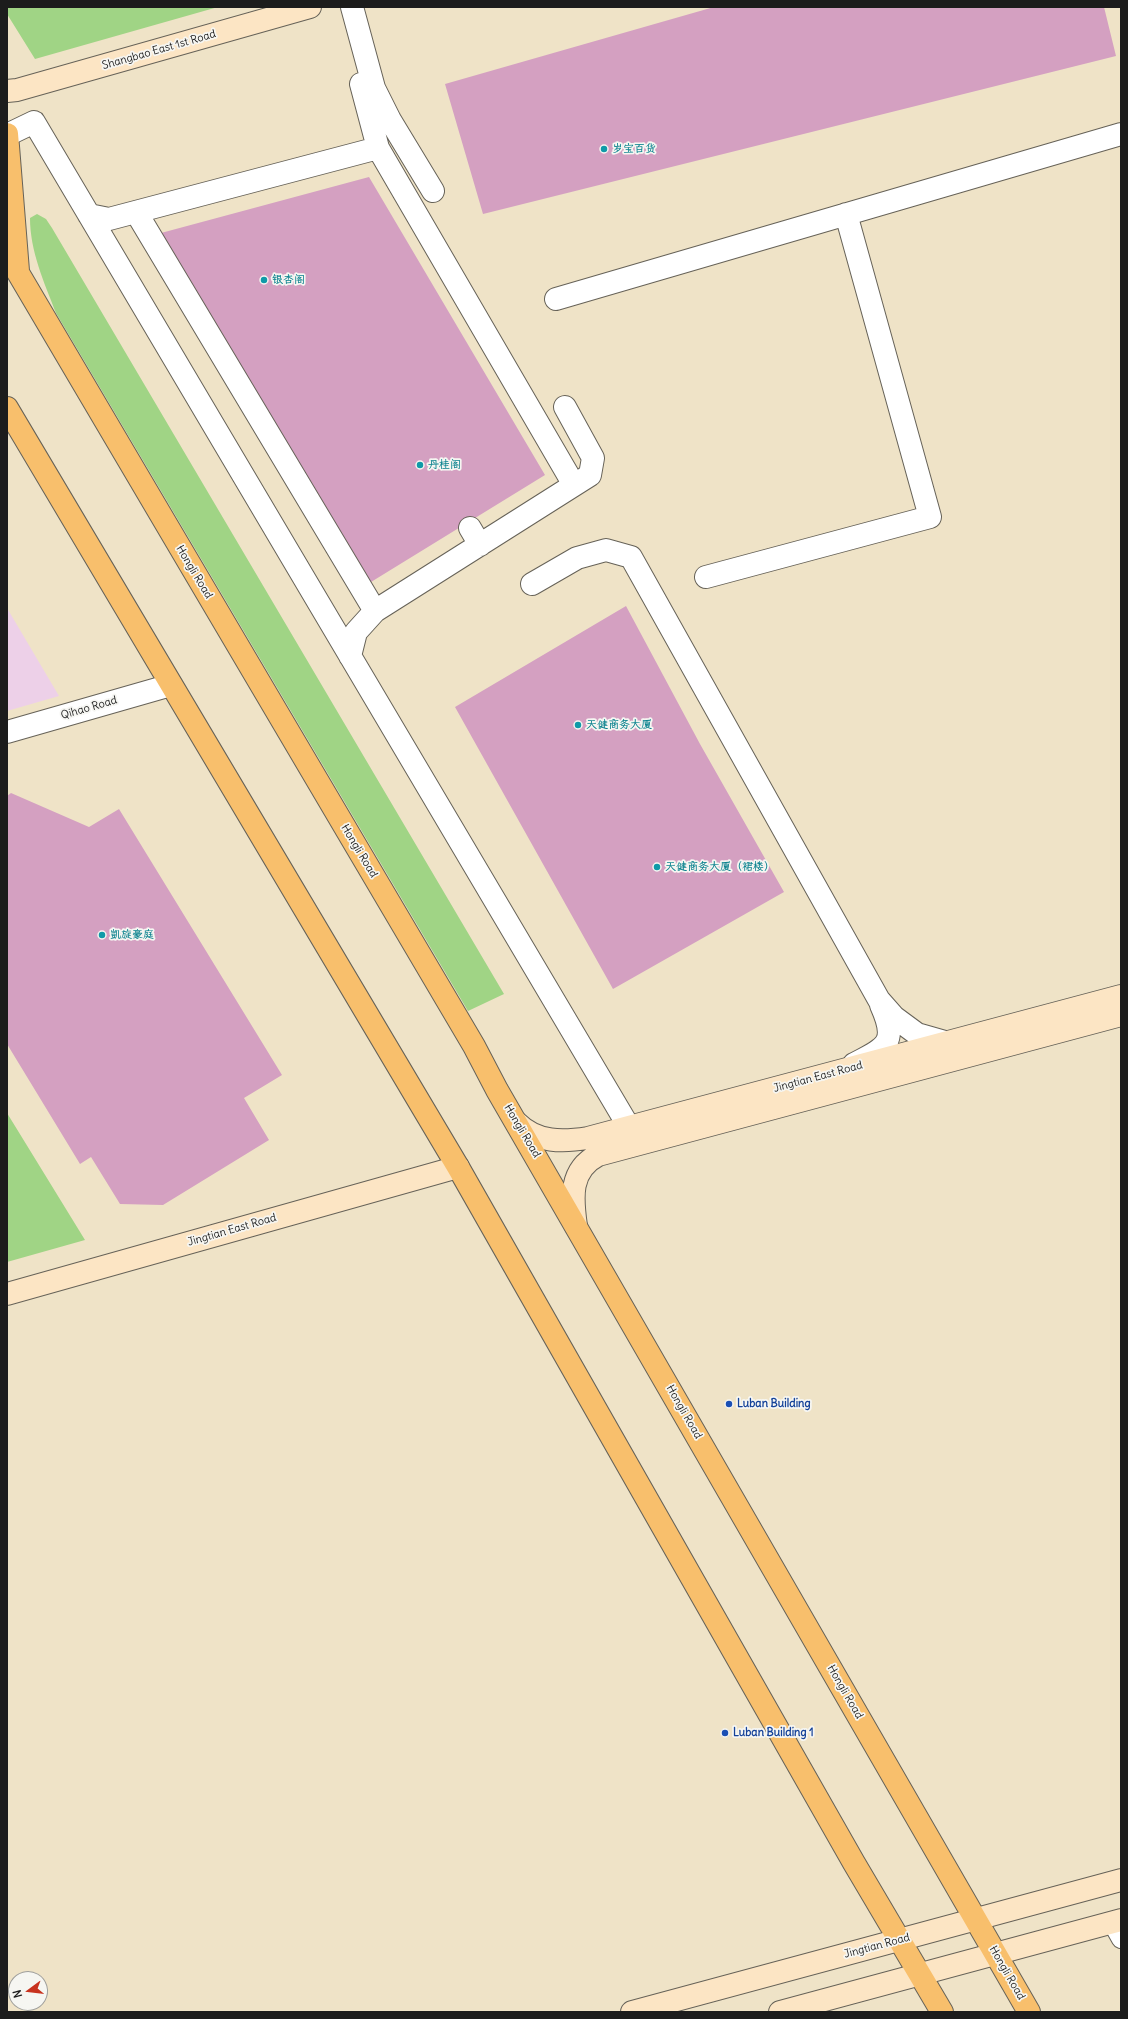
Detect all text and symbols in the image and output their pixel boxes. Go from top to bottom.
street label: Shangbao East 1st Road [101,27,217,73]
place label: 岁宝百货 [612,142,656,156]
marker: 岁宝百货 [599,144,609,154]
place label: 银杏阁 [272,273,305,287]
marker: 银杏阁 [259,275,269,285]
place label: 丹桂阁 [428,458,461,472]
marker: 丹桂阁 [415,460,425,470]
street label: Hongli Road [173,543,215,601]
street label: Qihao Road [59,694,119,722]
place label: 天健商务大厦 [586,718,652,732]
marker: 天健商务大厦 [573,720,583,730]
street label: Hongli Road [338,822,380,880]
place label: 天健商务大厦（裙楼） [665,860,775,874]
marker: 天健商务大厦（裙楼） [652,862,662,872]
place label: 凱旋豪庭 [110,928,154,942]
marker: 凱旋豪庭 [97,930,107,940]
street label: Jingtian East Road [772,1059,864,1095]
street label: Hongli Road [501,1102,543,1160]
street label: Jingtian East Road [186,1211,278,1249]
street label: Hongli Road [663,1383,705,1441]
place label: Luban Building [737,1397,811,1411]
marker: Luban Building [724,1399,734,1409]
street label: Hongli Road [824,1663,866,1721]
place label: Luban Building 1 [733,1726,814,1740]
marker: Luban Building 1 [720,1728,730,1738]
street label: Jingtian Road [842,1931,912,1961]
street label: Hongli Road [986,1944,1028,2002]
north arrow [8,1971,48,2011]
text: N [10,1988,25,1999]

